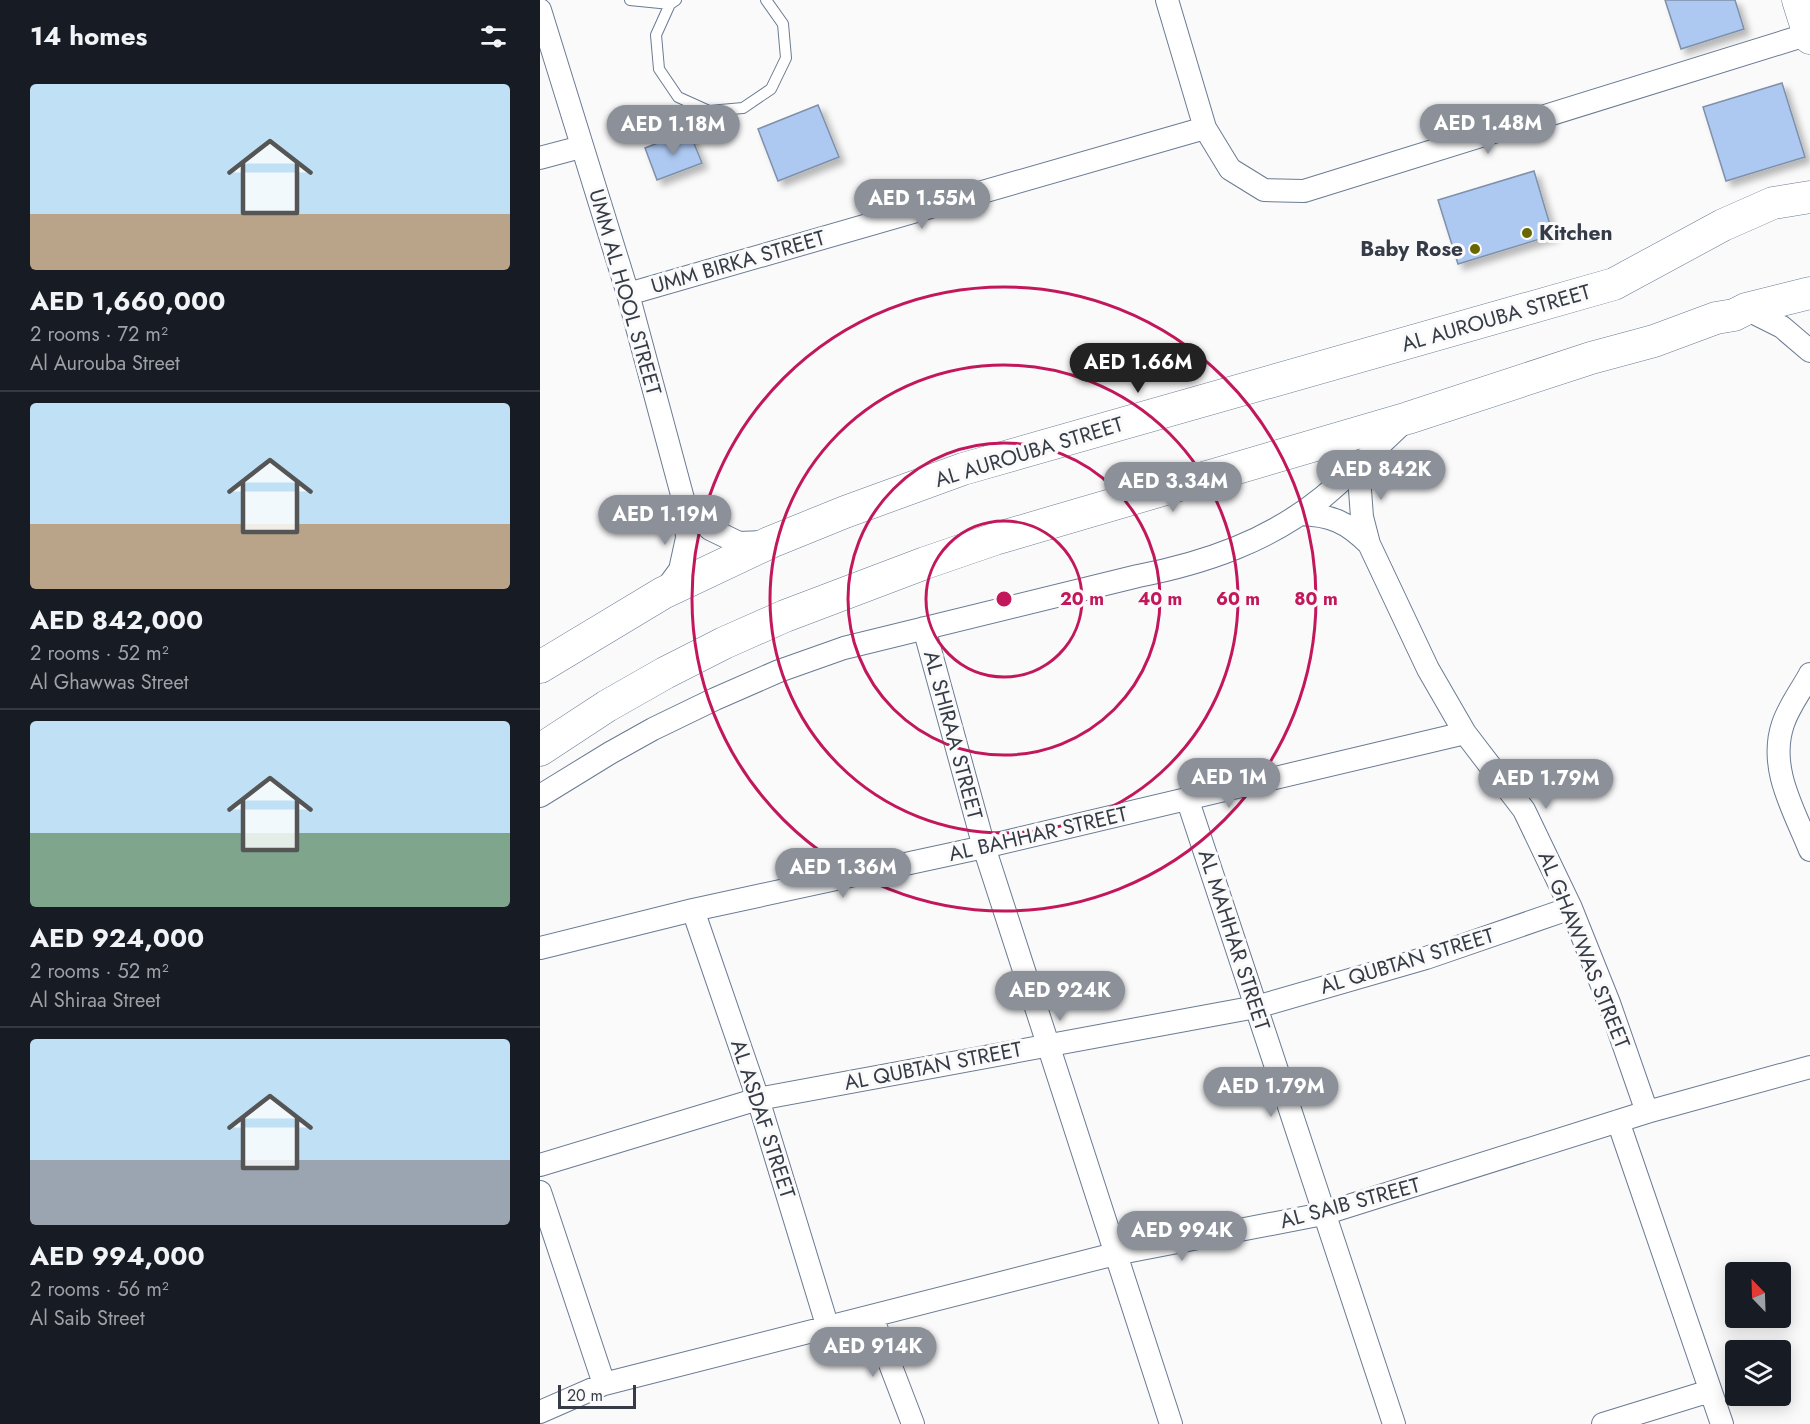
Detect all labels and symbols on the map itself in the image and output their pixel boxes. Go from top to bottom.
pin: AED 1.48M [1419,104,1557,155]
pin: AED 1.18M [604,105,742,156]
pin: AED 1.55M [853,179,991,230]
street label: UMM AL HOOL STREET [581,186,669,399]
place label: Kitchen [1539,218,1613,248]
street label: UMM BIRKA STREET [647,223,829,301]
marker: Kitchen [1520,226,1534,240]
place label: Baby Rose [1360,234,1463,264]
marker: Baby Rose [1468,242,1482,256]
street label: AL AUROUBA STREET [1398,277,1594,359]
pin: AED 1.66M [1069,343,1207,394]
street label: AL AUROUBA STREET [931,409,1127,495]
pin: AED 842K [1319,450,1443,501]
pin: AED 3.34M [1104,462,1242,513]
pin: AED 1.19M [596,495,734,546]
text: 20 m [1060,586,1104,612]
text: 40 m [1138,586,1182,612]
text: 60 m [1216,586,1260,612]
text: 80 m [1294,586,1338,612]
centre of rings [994,589,1014,609]
street label: AL SHIRAA STREET [916,647,990,823]
pin: AED 1M [1180,758,1278,809]
pin: AED 1.79M [1477,759,1615,810]
street label: AL BAHHAR STREET [946,799,1131,869]
street label: AL MAHHAR STREET [1191,846,1277,1034]
street label: AL GHAWWAS STREET [1531,847,1637,1053]
pin: AED 1.36M [774,848,912,899]
street label: AL QUBTAN STREET [1316,920,1498,1002]
pin: AED 924K [998,971,1122,1022]
street label: AL QUBTAN STREET [842,1034,1025,1098]
street label: AL ASDAF STREET [723,1036,803,1202]
pin: AED 1.79M [1202,1067,1340,1118]
street label: AL SAIB STREET [1277,1170,1424,1236]
pin: AED 994K [1120,1211,1244,1262]
north arrow [1725,1262,1791,1328]
pin: AED 914K [811,1327,935,1378]
scale bar [558,1382,636,1410]

